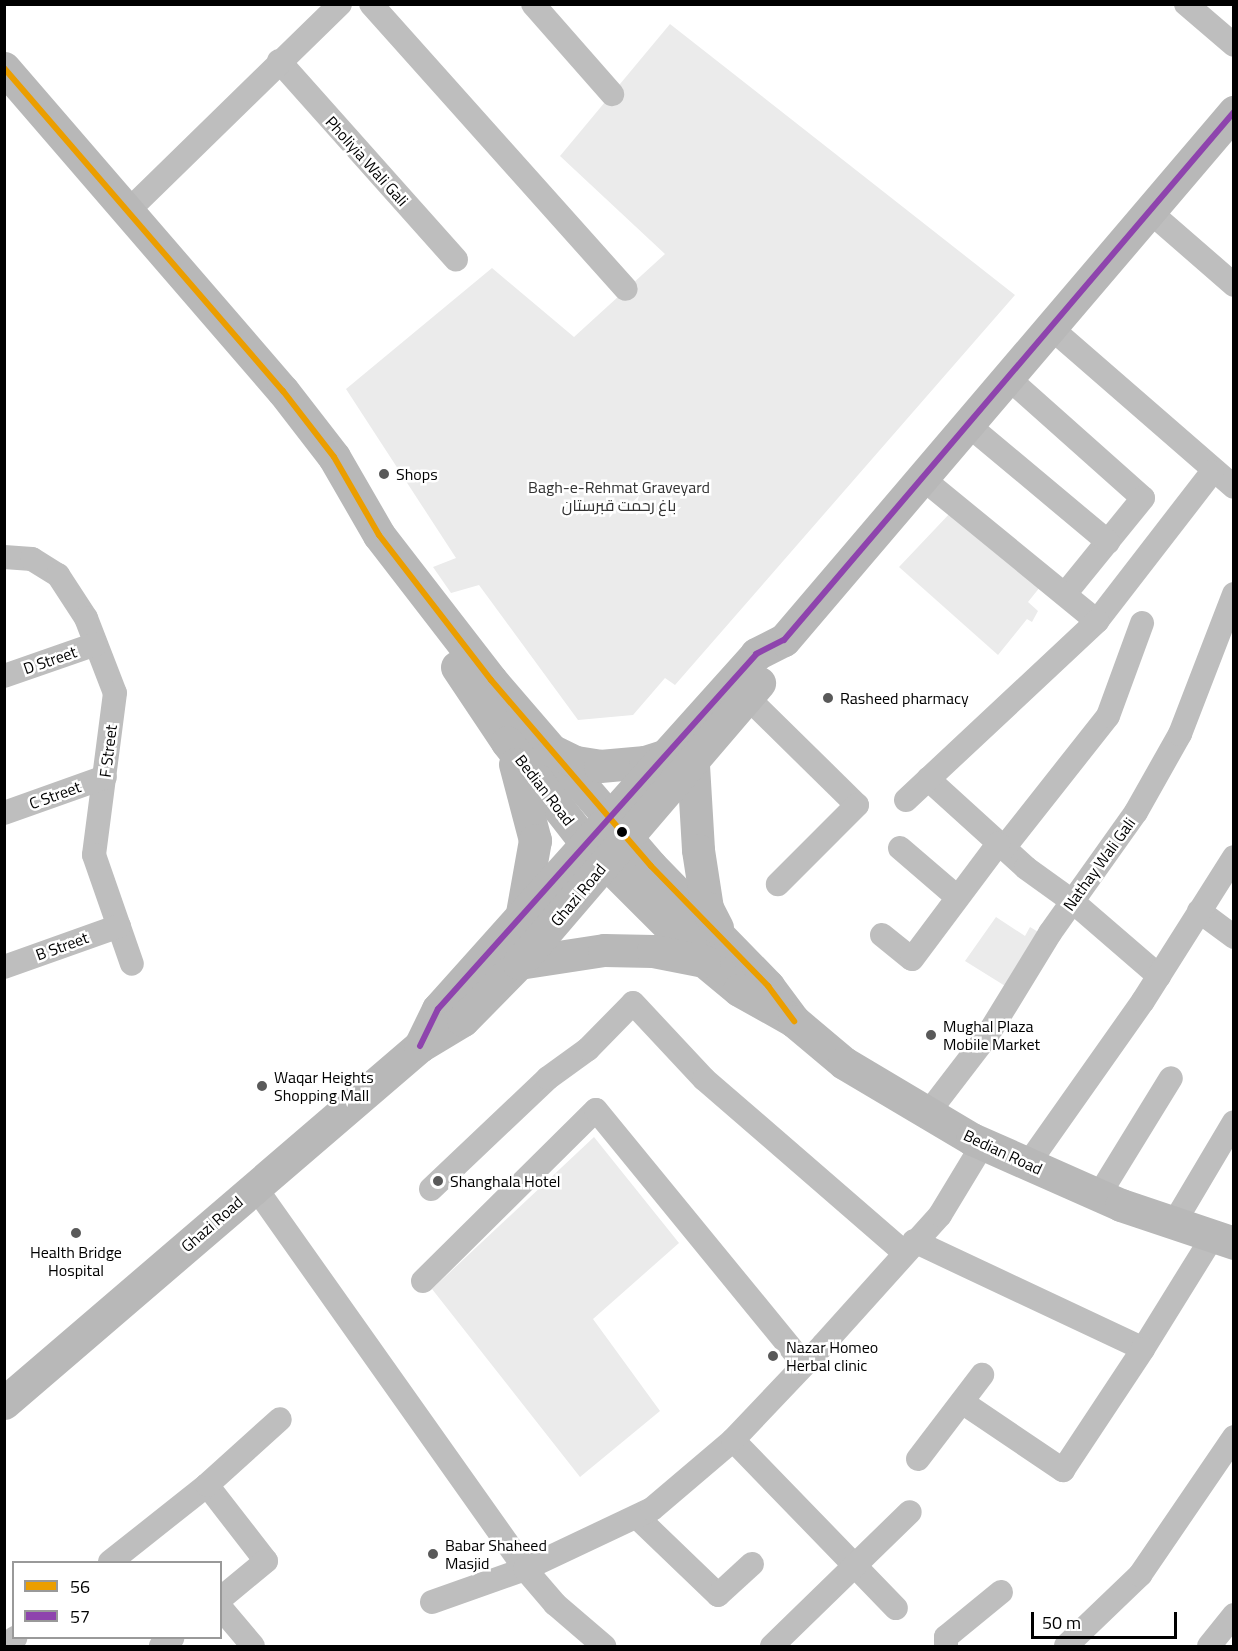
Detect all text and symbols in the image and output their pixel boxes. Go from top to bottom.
street label: Pholiyia Wali Gali [322,112,412,210]
place label: Shops [396,464,438,484]
marker: Shops [377,467,391,481]
park label: Bagh-e-Rehmat Graveyard باغ رحمت قبرستان [528,477,710,515]
street label: D Street [21,642,79,678]
place label: Rasheed pharmacy [840,688,969,708]
marker: Rasheed pharmacy [821,691,835,705]
street label: F Street [95,723,121,779]
street label: Bedian Road [511,751,579,829]
street label: C Street [27,777,83,813]
street label: Nathay Wali Gali [1059,814,1139,914]
unlabelled marker [616,826,628,838]
street label: Ghazi Road [546,860,610,930]
street label: B Street [33,928,91,964]
place label: Mughal Plaza Mobile Market [943,1016,1040,1054]
marker: Mughal Plaza Mobile Market [924,1028,938,1042]
place label: Waqar Heights Shopping Mall [274,1067,374,1105]
marker: Waqar Heights Shopping Mall [255,1079,269,1093]
street label: Bedian Road [961,1125,1045,1179]
place label: Shanghala Hotel [450,1171,560,1191]
marker: Shanghala Hotel [431,1174,445,1188]
street label: Ghazi Road [177,1192,247,1256]
marker: Health Bridge Hospital [69,1226,83,1240]
place label: Health Bridge Hospital [30,1242,122,1280]
place label: Nazar Homeo Herbal clinic [786,1337,878,1375]
marker: Nazar Homeo Herbal clinic [764,1347,782,1365]
place label: Babar Shaheed Masjid [445,1535,547,1573]
marker: Babar Shaheed Masjid [426,1547,440,1561]
legend [12,1561,222,1639]
text: 56 [70,1573,90,1600]
scale bar [1034,1600,1180,1638]
text: 57 [70,1603,90,1630]
text: 50 m [1042,1609,1081,1636]

